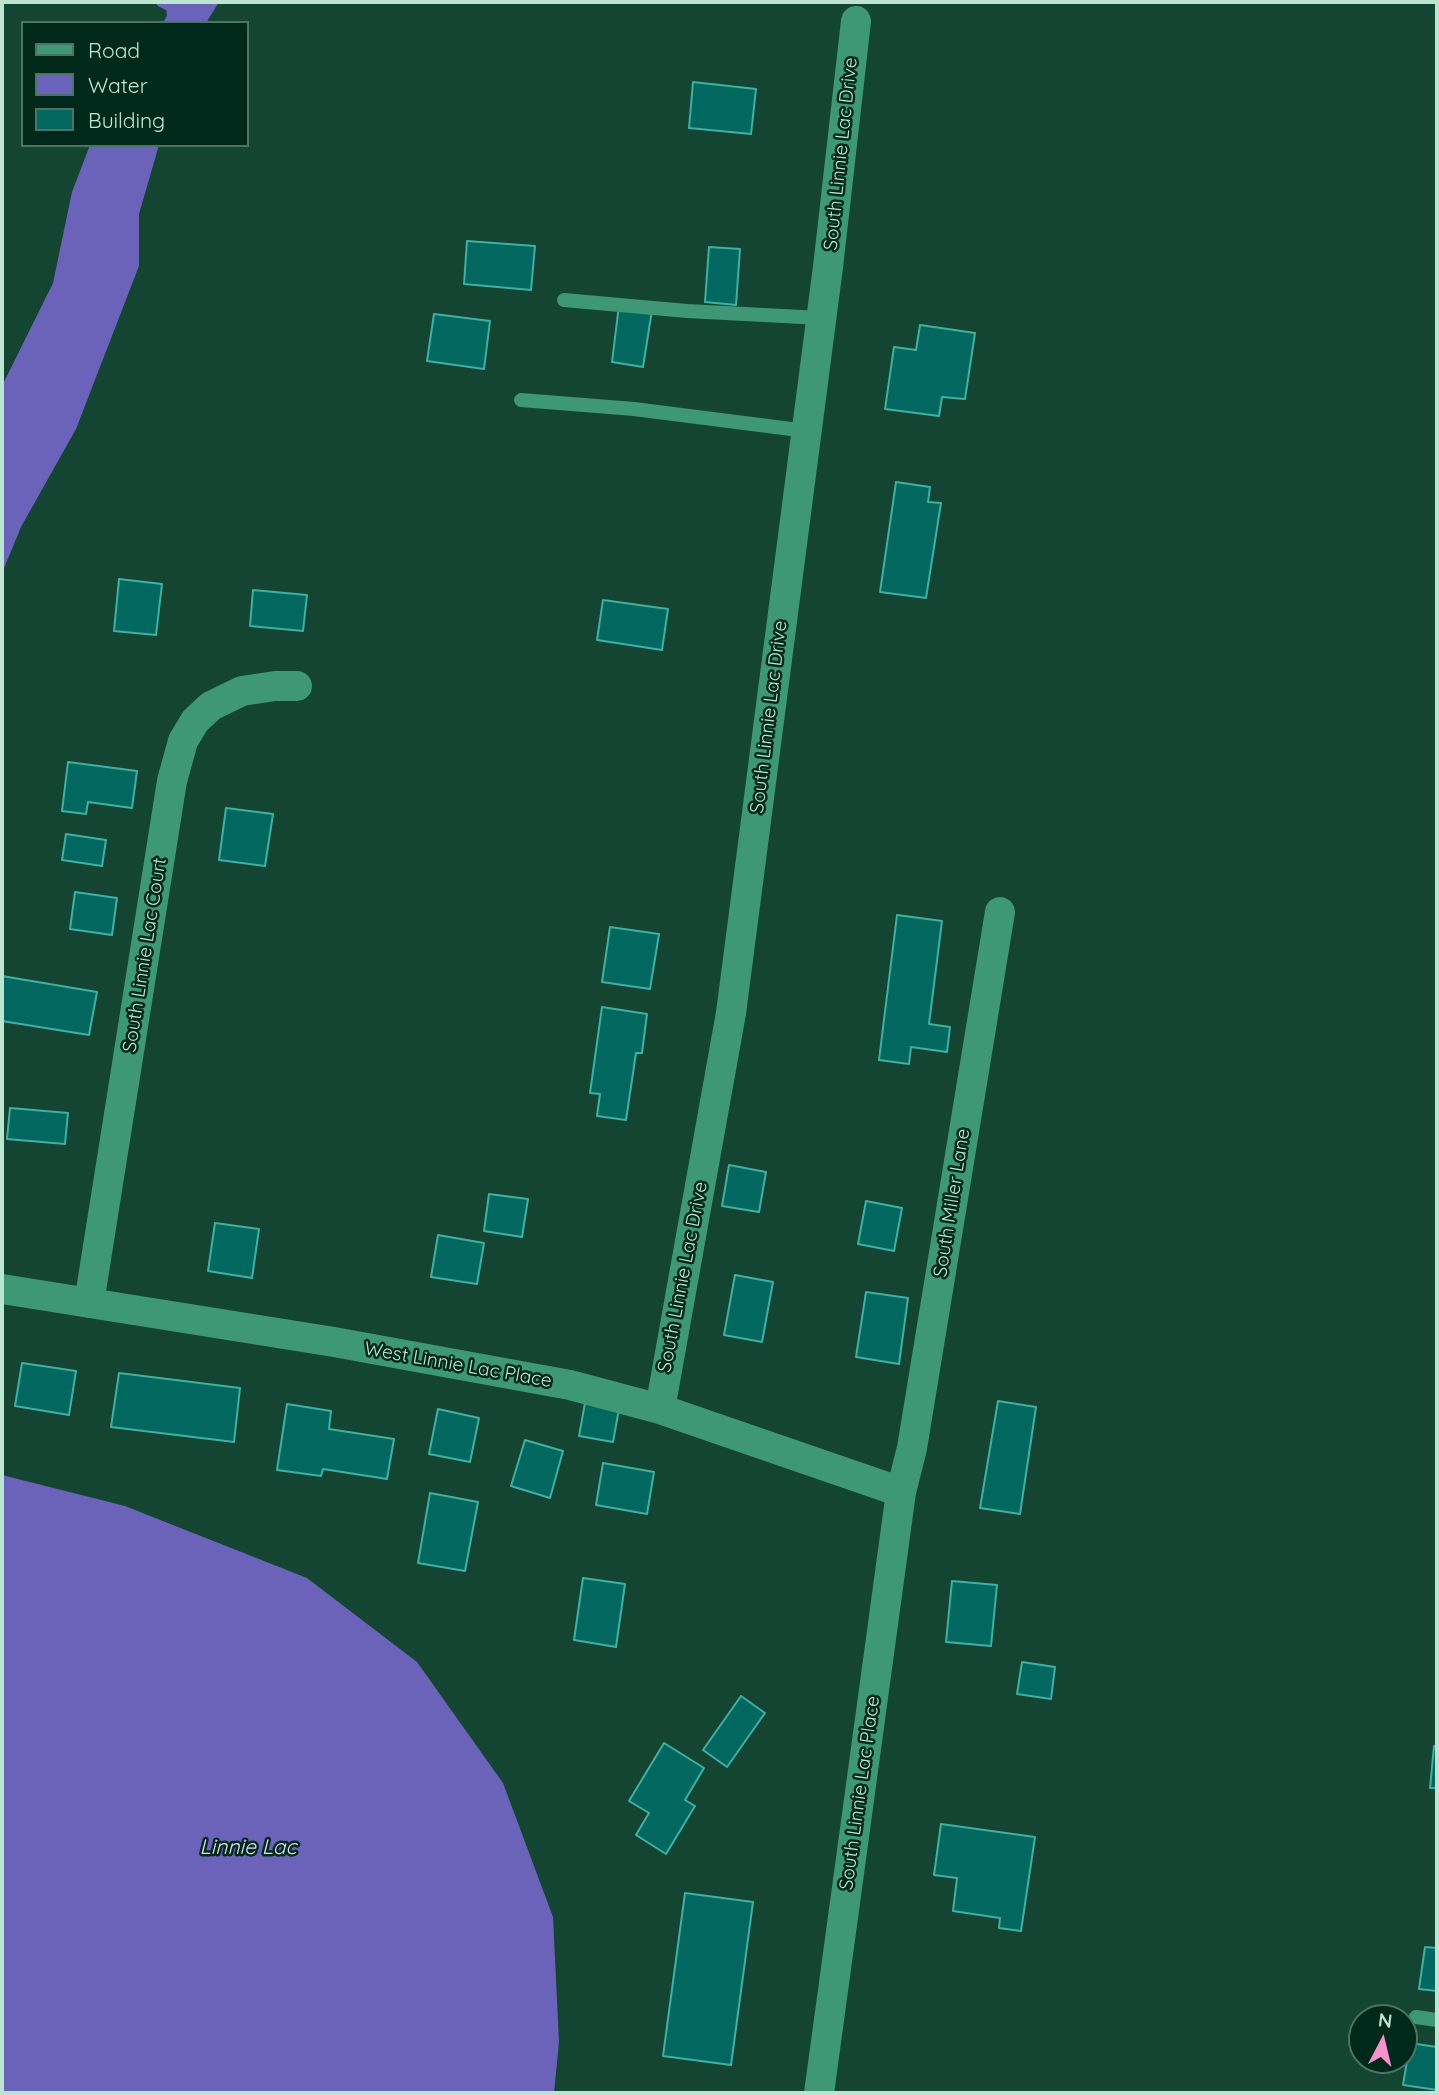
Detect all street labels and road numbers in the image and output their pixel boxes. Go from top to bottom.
street label: South Linnie Lac Drive [820,56,862,252]
street label: South Linnie Lac Drive [746,619,792,815]
street label: South Linnie Lac Court [118,856,172,1054]
street label: South Miller Lane [929,1127,975,1279]
street label: South Linnie Lac Drive [653,1180,713,1374]
street label: West Linnie Lac Place [363,1337,553,1393]
street label: South Linnie Lac Place [835,1694,885,1892]

